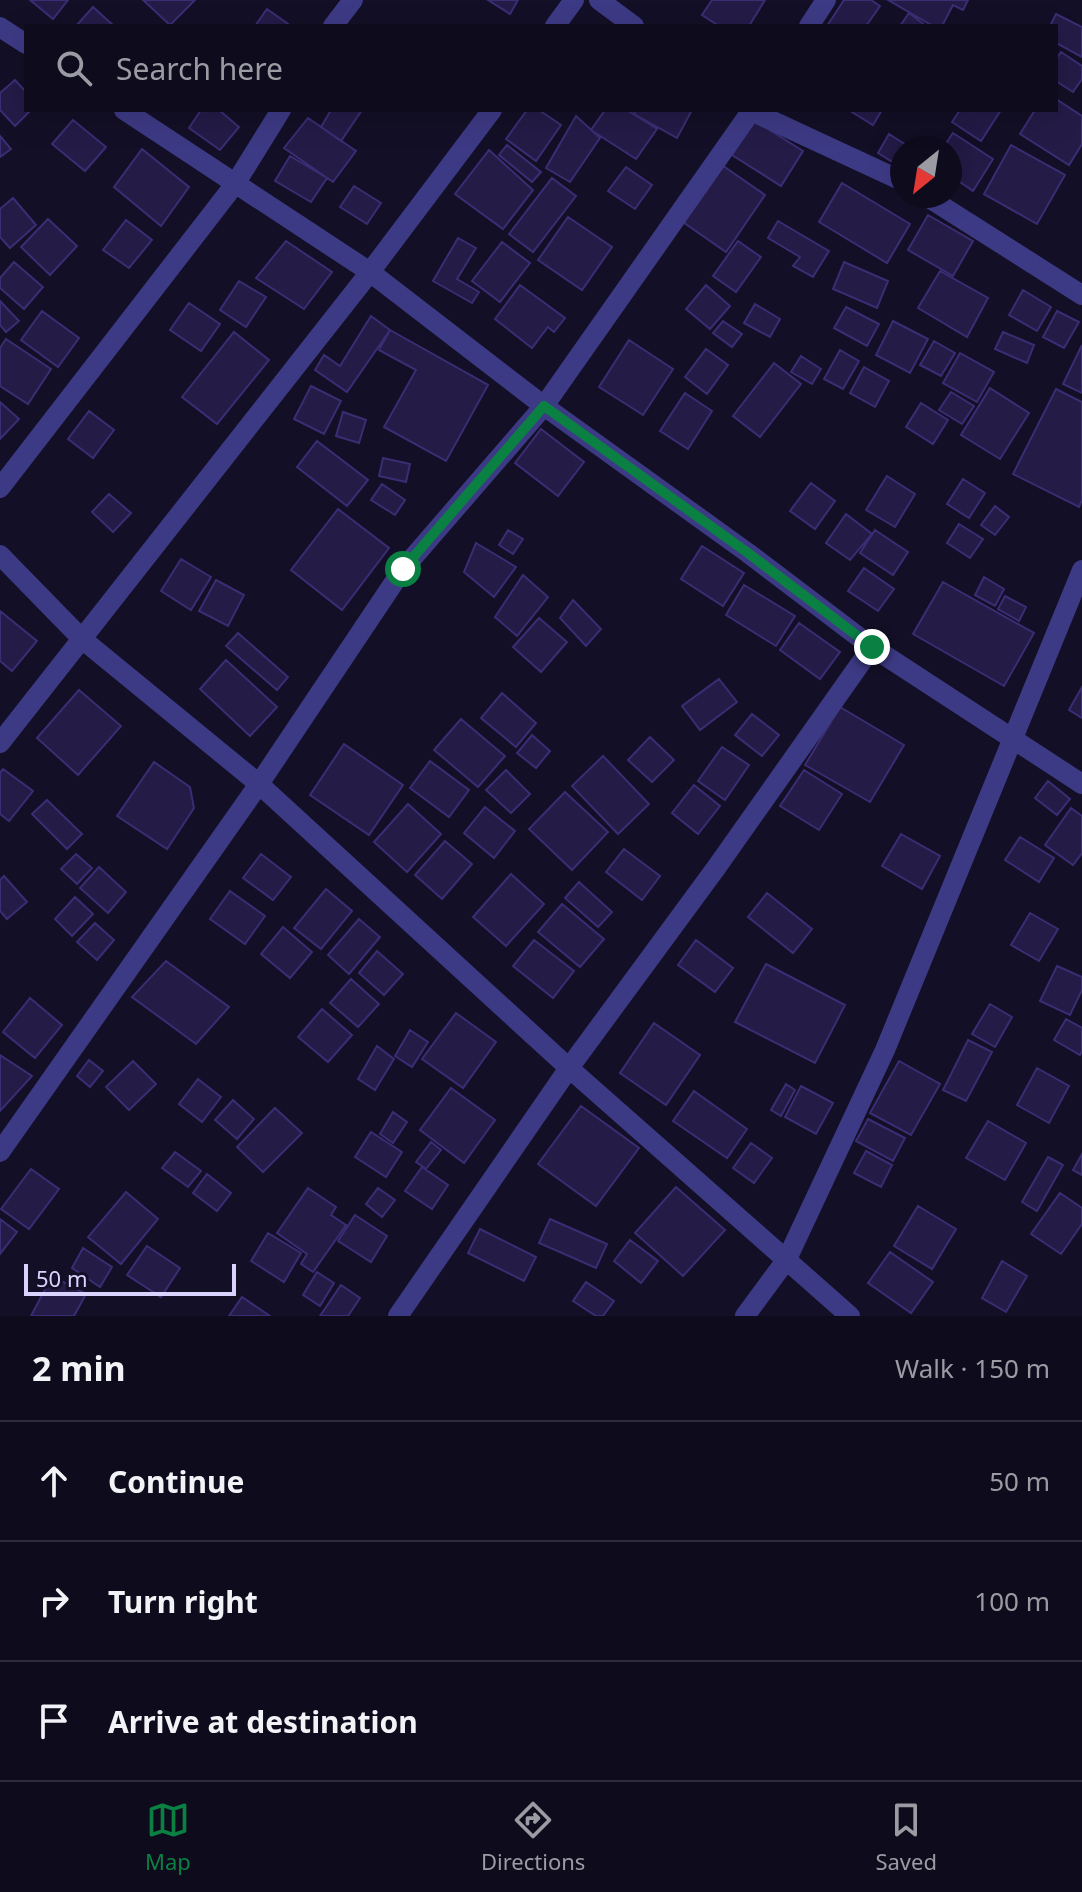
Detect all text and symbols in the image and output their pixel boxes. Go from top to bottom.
search box [24,24,1058,112]
icon: search [52,46,96,90]
text: Search here [116,48,283,89]
north arrow [890,136,962,208]
route start [385,551,421,587]
route end [854,629,890,665]
scale bar [24,1260,236,1296]
text: 50 m [36,1263,87,1293]
text: 2 min [32,1345,126,1391]
text: Walk · 150 m [895,1350,1050,1386]
icon: ahead [32,1459,76,1503]
text: Continue [108,1461,244,1502]
text: 50 m [989,1463,1050,1499]
icon: right [32,1579,76,1623]
text: Turn right [108,1581,258,1622]
text: 100 m [974,1583,1050,1619]
icon: arrive [32,1699,76,1743]
text: Arrive at destination [108,1701,418,1742]
tab: Map [145,1798,191,1876]
tab: Directions [481,1798,585,1876]
tab: Saved [875,1798,937,1876]

